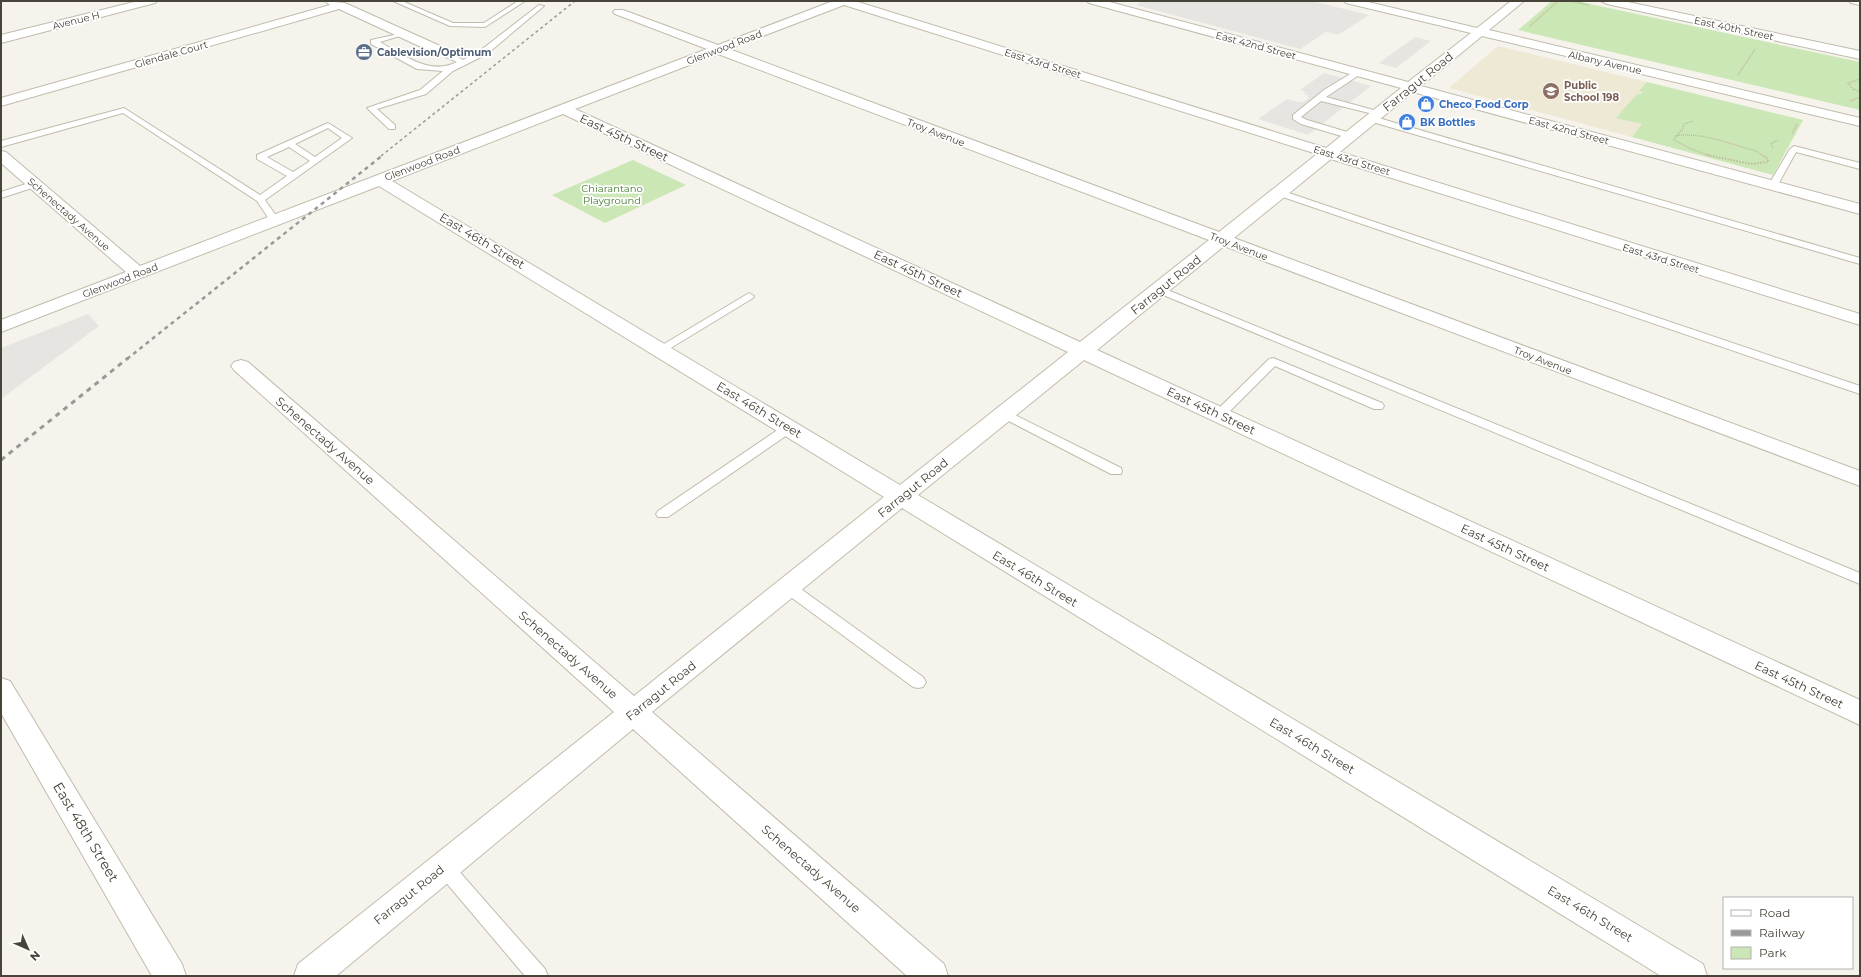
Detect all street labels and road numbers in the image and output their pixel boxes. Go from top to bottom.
street label: Avenue H [51,8,101,33]
street label: East 40th Street [1693,14,1775,43]
street label: Glenwood Road [685,27,764,68]
street label: East 42nd Street [1214,28,1298,62]
street label: Glendale Court [133,38,209,71]
street label: East 43rd Street [1003,46,1083,81]
street label: Albany Avenue [1567,48,1643,77]
street label: Farragut Road [1379,49,1456,115]
street label: East 45th Street [578,110,671,165]
street label: East 42nd Street [1527,113,1611,147]
street label: Troy Avenue [905,115,967,150]
street label: Glenwood Road [383,143,462,184]
street label: East 43rd Street [1312,143,1392,178]
street label: Schenectady Avenue [25,175,113,254]
street label: East 46th Street [437,209,528,272]
street label: Troy Avenue [1208,229,1270,264]
street label: East 43rd Street [1621,241,1701,276]
street label: East 45th Street [872,246,965,301]
street label: Farragut Road [1127,252,1204,318]
street label: Glenwood Road [81,260,160,301]
street label: Troy Avenue [1512,343,1574,378]
street label: East 46th Street [714,378,805,441]
street label: East 45th Street [1165,383,1258,438]
street label: Schenectady Avenue [273,394,378,488]
street label: Farragut Road [874,455,951,521]
street label: East 45th Street [1459,520,1552,575]
street label: East 46th Street [990,547,1081,610]
street label: Schenectady Avenue [516,608,621,702]
street label: East 45th Street [1753,657,1846,712]
street label: Farragut Road [622,658,699,724]
street label: East 46th Street [1267,714,1358,777]
street label: East 48th Street [49,779,123,885]
street label: Schenectady Avenue [759,822,864,916]
street label: Farragut Road [370,862,447,928]
street label: East 46th Street [1545,882,1636,945]

